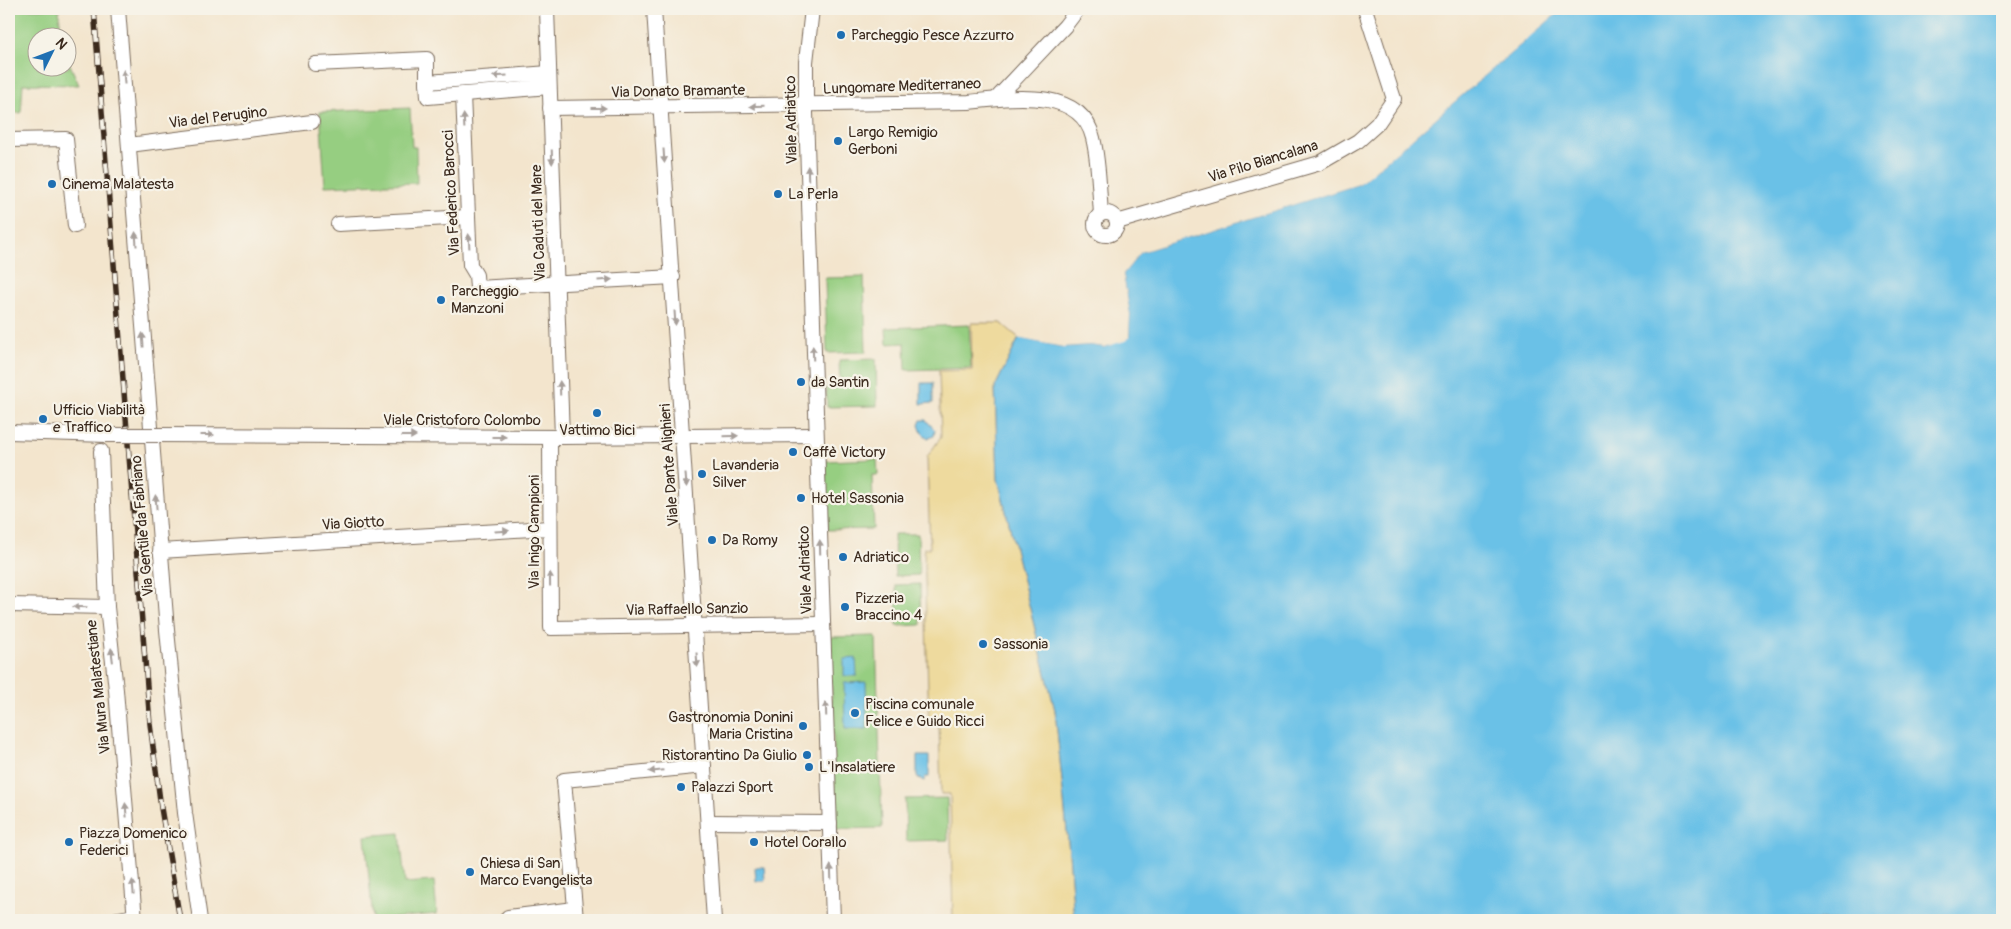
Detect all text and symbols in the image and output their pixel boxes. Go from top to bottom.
place label: Parcheggio Pesce Azzurro [851,26,1014,45]
north arrow [28,28,78,78]
marker: Parcheggio Pesce Azzurro [835,29,847,41]
text: N [52,34,71,53]
one-way arrow [119,68,127,84]
one-way arrow [492,73,508,81]
street label: Lungomare Mediterraneo [822,74,982,99]
street label: Viale Adriatico [781,75,802,165]
street label: Via Donato Bramante [611,81,746,102]
street label: Via del Perugino [168,102,268,133]
one-way arrow [749,102,765,110]
one-way arrow [591,104,607,112]
one-way arrow [460,113,468,129]
place label: Largo Remigio Gerboni [848,123,938,159]
street label: Via Federico Barocci [439,129,464,256]
marker: Largo Remigio Gerboni [832,135,844,147]
street label: Via Pilo Biancalana [1206,136,1320,187]
one-way arrow [660,148,668,164]
one-way arrow [548,149,556,165]
street label: Via Caduti del Mare [527,164,550,282]
one-way arrow [803,165,811,181]
place label: Cinema Malatesta [62,175,174,194]
marker: Cinema Malatesta [46,178,58,190]
place label: La Perla [788,185,838,204]
marker: La Perla [772,188,784,200]
one-way arrow [131,230,139,246]
one-way arrow [465,232,473,248]
one-way arrow [597,276,613,284]
place label: Parcheggio Manzoni [451,282,519,318]
marker: Parcheggio Manzoni [435,294,447,306]
one-way arrow [672,310,680,326]
one-way arrow [139,332,147,348]
one-way arrow [809,344,817,360]
place label: da Santin [811,373,869,392]
marker: da Santin [795,376,807,388]
one-way arrow [556,380,564,396]
place label: Ufficio Viabilità e Traffico [53,401,145,437]
street label: Viale Dante Alighieri [656,403,683,527]
marker: Vattimo Bici [591,407,603,419]
street label: Viale Cristoforo Colombo [383,411,541,430]
marker: Ufficio Viabilità e Traffico [37,413,49,425]
place label: Vattimo Bici [559,421,635,440]
one-way arrow [199,431,215,439]
one-way arrow [724,431,740,439]
one-way arrow [401,432,417,440]
one-way arrow [491,433,507,441]
place label: Caffè Victory [803,443,886,462]
marker: Caffè Victory [787,446,799,458]
street label: Via Gentile da Fabriano [127,455,158,597]
place label: Lavanderia Silver [712,456,779,492]
marker: Lavanderia Silver [696,468,708,480]
one-way arrow [682,473,690,489]
street label: Via Inigo Campioni [525,474,544,589]
place label: Hotel Sassonia [811,489,904,508]
marker: Hotel Sassonia [795,492,807,504]
one-way arrow [151,494,159,510]
street label: Via Giotto [321,512,385,535]
street label: Viale Adriatico [794,525,817,615]
one-way arrow [494,526,510,534]
place label: Da Romy [722,531,778,550]
marker: Da Romy [706,534,718,546]
one-way arrow [816,538,824,554]
place label: Adriatico [853,548,909,567]
marker: Adriatico [837,551,849,563]
one-way arrow [546,571,554,587]
place label: Pizzeria Braccino 4 [855,589,923,625]
street label: Via Raffaello Sanzio [626,599,748,620]
marker: Pizzeria Braccino 4 [839,601,851,613]
one-way arrow [71,603,87,611]
street label: Via Mura Malatestiane [82,618,115,755]
place label: Sassonia [993,635,1048,654]
marker: Sassonia [977,638,989,650]
one-way arrow [108,647,116,663]
one-way arrow [693,652,701,668]
place label: Piscina comunale Felice e Guido Ricci [865,695,984,731]
one-way arrow [822,701,830,717]
marker: Piscina comunale Felice e Guido Ricci [849,707,861,719]
place label: Gastronomia Donini Maria Cristina [668,708,793,744]
marker: Gastronomia Donini Maria Cristina [797,720,809,732]
place label: Ristorantino Da Giulio [662,746,797,765]
marker: Ristorantino Da Giulio [801,749,813,761]
place label: L'Insalatiere [819,758,896,777]
marker: L'Insalatiere [803,761,815,773]
one-way arrow [647,767,663,775]
place label: Palazzi Sport [691,778,774,797]
marker: Palazzi Sport [675,781,687,793]
one-way arrow [122,802,130,818]
place label: Piazza Domenico Federici [79,824,187,860]
place label: Hotel Corallo [764,833,847,852]
marker: Piazza Domenico Federici [63,836,75,848]
marker: Hotel Corallo [748,836,760,848]
place label: Chiesa di San Marco Evangelista [480,854,593,890]
one-way arrow [827,863,835,879]
marker: Chiesa di San Marco Evangelista [464,866,476,878]
one-way arrow [129,879,137,895]

